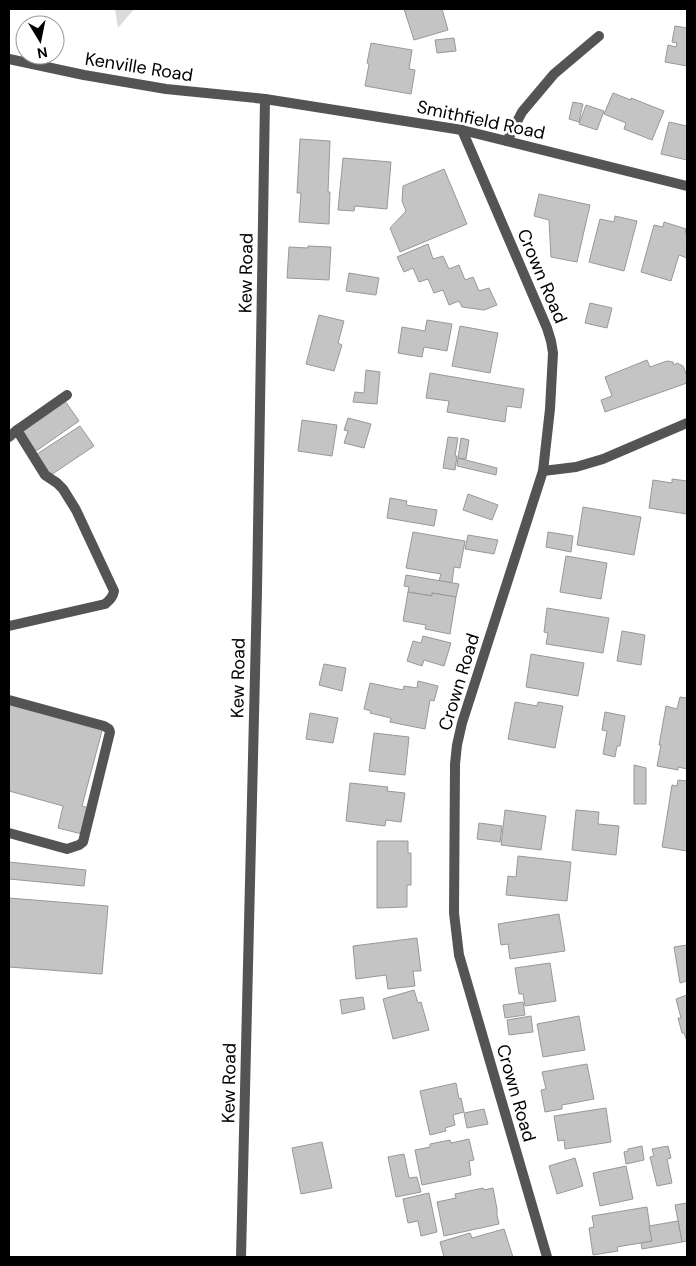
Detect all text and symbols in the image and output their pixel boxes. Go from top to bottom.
north arrow [15,15,65,65]
text: N [36,43,49,63]
street label: Kenville Road [83,47,195,87]
street label: Smithfield Road [415,95,547,145]
street label: Crown Road [511,225,573,327]
street label: Kew Road [233,233,259,313]
street label: Crown Road [433,631,485,733]
street label: Kew Road [225,638,251,718]
street label: Crown Road [491,1041,541,1145]
street label: Kew Road [216,1043,242,1123]

